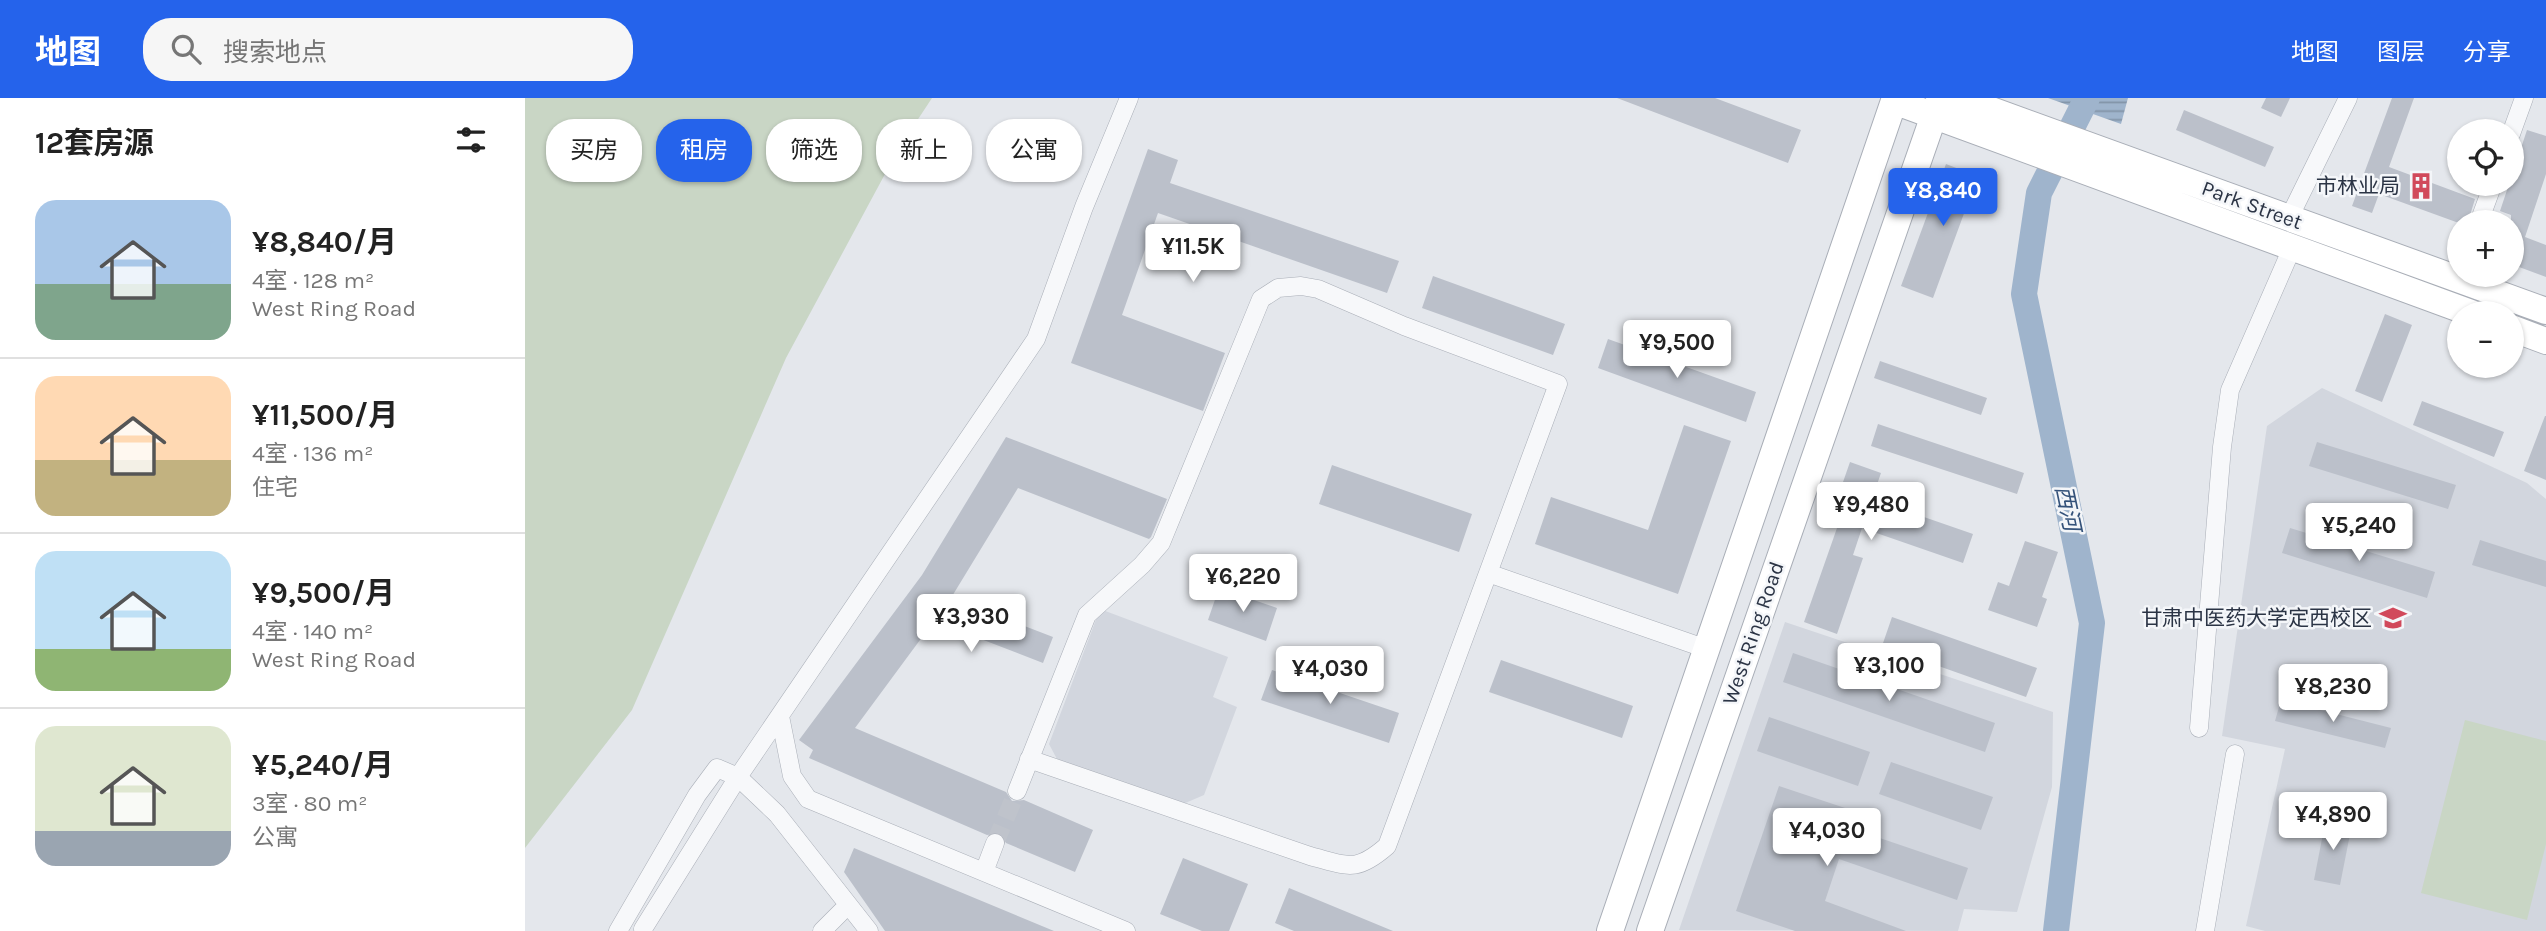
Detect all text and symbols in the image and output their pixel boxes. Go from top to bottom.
search box [143,18,633,81]
icon: search [167,30,205,68]
text: 地图 [35,33,101,71]
text: 搜索地点 [223,37,327,68]
text: 地图 [2291,38,2339,66]
text: 图层 [2377,38,2425,66]
text: 分享 [2463,38,2511,66]
chip: 买房 [546,119,642,182]
chip: 租房 [656,119,752,182]
chip: 筛选 [766,119,862,182]
chip: 新上 [876,119,972,182]
chip: 公寓 [986,119,1082,182]
map controls [2447,119,2524,378]
button: locate [2447,119,2524,196]
icon: filters [452,121,490,159]
text: 12套房源 [35,125,154,161]
pin: ¥8,840 [1886,169,2000,228]
building icon: 市林业局 [2406,171,2436,201]
place label: 市林业局 [2316,174,2400,198]
street label: Park Street [2198,176,2306,234]
text: ¥8,840 [1904,177,1982,204]
button: + [2447,210,2524,287]
text: ¥8,840/月 [252,224,397,260]
pin: ¥11.5K [1136,225,1250,284]
icon: home [91,228,175,312]
text: ¥11.5K [1161,233,1225,260]
text: 4室 · 128 m² [252,267,374,294]
text: West Ring Road [252,295,416,322]
button: − [2447,301,2524,378]
pin: ¥9,500 [1620,320,1734,380]
text: ¥9,500 [1639,329,1715,356]
text: ¥11,500/月 [252,397,398,433]
icon: home [91,404,175,488]
text: 4室 · 136 m² [252,440,373,467]
text: 住宅 [252,474,298,501]
pin: ¥9,480 [1814,482,1928,542]
water label: 西河 [2050,483,2086,537]
text: ¥9,480 [1833,491,1909,518]
pin: ¥5,240 [2302,504,2416,563]
text: ¥5,240 [2322,512,2396,539]
pin: ¥6,220 [1186,554,1300,614]
street label: West Ring Road [1717,558,1789,708]
text: ¥6,220 [1205,563,1281,590]
text: ¥9,500/月 [252,575,395,611]
icon: home [91,579,175,663]
pin: ¥3,930 [914,594,1028,654]
text: ¥3,930 [933,603,1009,630]
school or university icon: 甘肃中医药大学定西校区 [2378,603,2408,633]
place label: 甘肃中医药大学定西校区 [2141,606,2372,630]
text: 4室 · 140 m² [252,618,373,645]
pin: ¥3,100 [1832,644,1946,703]
text: West Ring Road [252,646,416,673]
pin: ¥4,030 [1273,646,1387,706]
text: ¥3,100 [1854,652,1924,679]
text: ¥4,030 [1292,655,1368,682]
pin: ¥8,230 [2276,664,2390,724]
text: ¥8,230 [2295,673,2371,700]
text: ¥5,240/月 [252,747,394,783]
icon: home [91,754,175,838]
text: 3室 · 80 m² [252,790,368,817]
pin: ¥4,890 [2276,792,2390,852]
text: ¥4,890 [2295,801,2371,828]
pin: ¥4,030 [1770,808,1884,868]
text: ¥4,030 [1789,817,1865,844]
text: 公寓 [252,824,298,851]

